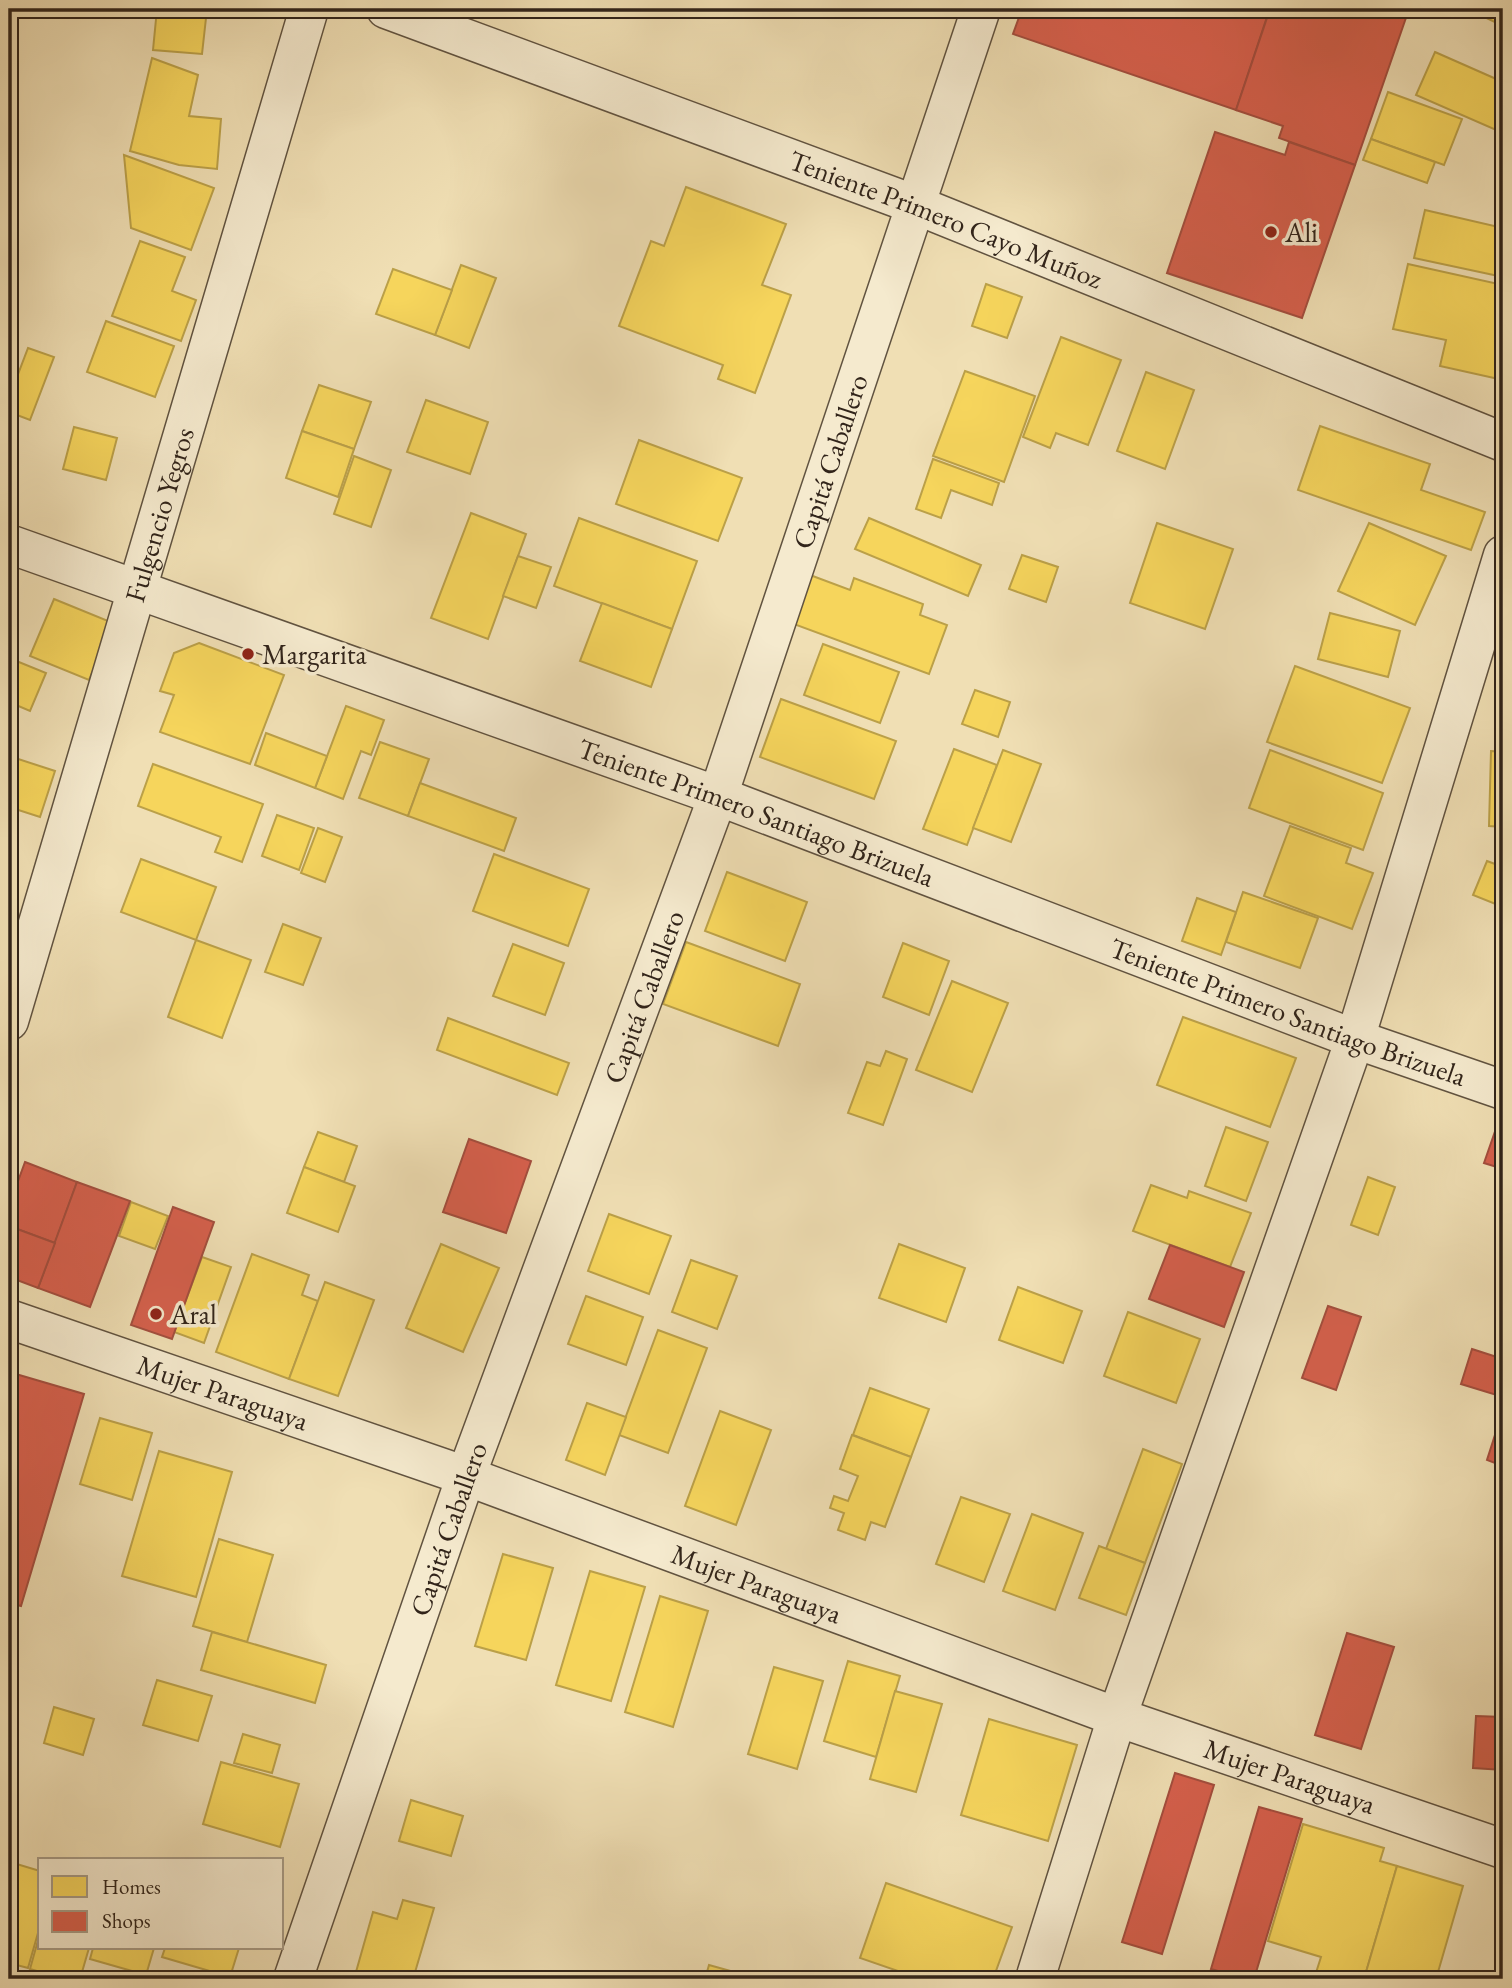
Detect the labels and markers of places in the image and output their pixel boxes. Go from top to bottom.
place label: Ali [1284,214,1318,250]
marker: Ali [1263,224,1279,240]
place label: Margarita [262,636,368,672]
marker: Margarita [240,646,256,662]
place label: Aral [169,1296,217,1332]
marker: Aral [148,1306,164,1322]

